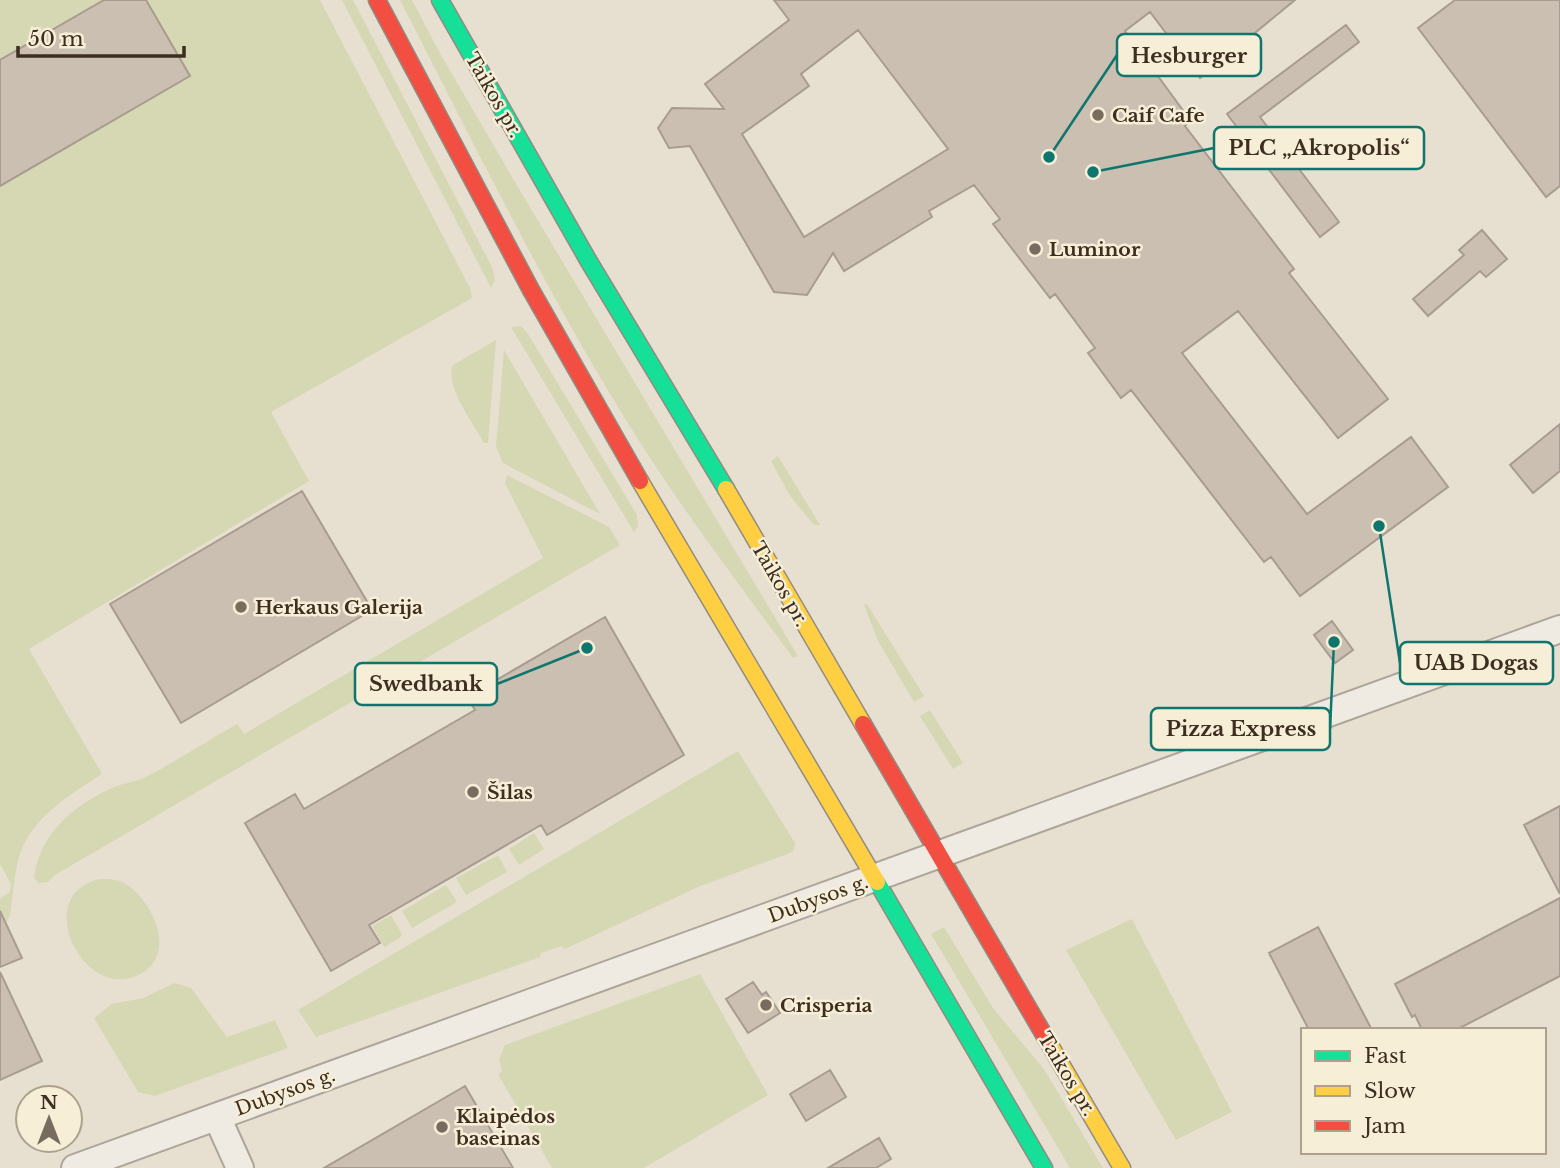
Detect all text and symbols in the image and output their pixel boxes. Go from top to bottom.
scale bar [18,14,184,58]
text: 50 m [28,26,84,52]
callout: Hesburger [1117,34,1261,76]
text: Hesburger [1131,43,1248,69]
street label: Taikos pr. [461,49,527,141]
place label: Caif Cafe [1112,104,1205,127]
marker: Caif Cafe [1090,107,1106,123]
callout: PLC „Akropolis“ [1214,127,1424,169]
text: PLC „Akropolis“ [1228,135,1410,161]
place label: Luminor [1049,238,1141,261]
marker: Luminor [1027,241,1043,257]
street label: Taikos pr. [747,538,813,630]
place label: Herkaus Galerija [255,596,423,619]
marker: Herkaus Galerija [233,599,249,615]
callout: UAB Dogas [1400,642,1553,684]
text: UAB Dogas [1414,650,1539,676]
callout: Swedbank [355,663,497,705]
text: Swedbank [369,671,484,697]
callout: Pizza Express [1151,708,1330,750]
text: Pizza Express [1166,716,1317,742]
place label: Šilas [487,781,533,804]
marker: Šilas [465,784,481,800]
street label: Dubysos g. [765,870,871,928]
place label: Crisperia [780,994,872,1017]
marker: Crisperia [758,997,774,1013]
street label: Taikos pr. [1033,1028,1101,1120]
legend [1301,1028,1546,1154]
text: Fast [1364,1043,1406,1069]
street label: Dubysos g. [232,1063,338,1121]
text: Slow [1364,1078,1416,1104]
north arrow [14,1084,84,1154]
text: N [40,1091,58,1114]
place label: Klaipėdos baseinas [455,1105,555,1150]
text: Jam [1361,1113,1406,1139]
marker: Klaipėdos baseinas [434,1119,450,1135]

